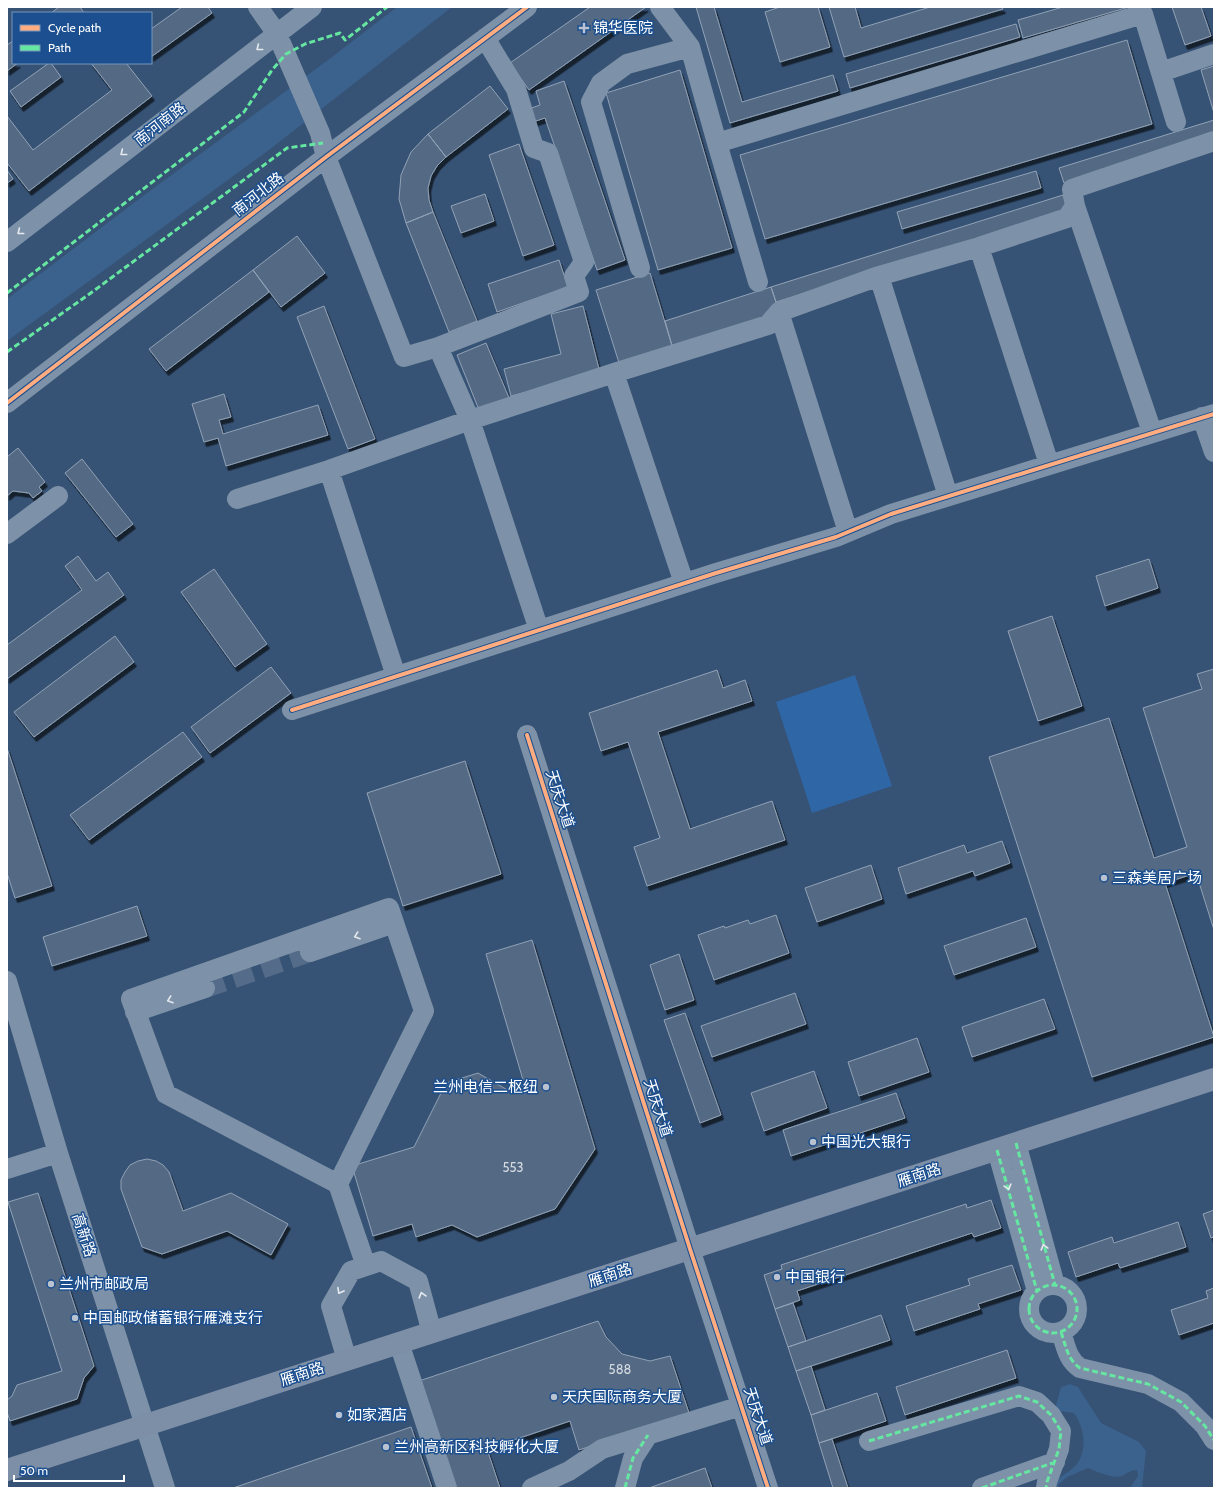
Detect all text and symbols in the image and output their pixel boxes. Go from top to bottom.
legend [12,12,152,64]
place label: 锦华医院 [593,19,653,37]
text: Cycle path [48,20,101,35]
marker: 锦华医院 [578,22,590,34]
text: Path [48,40,71,55]
one-way arrow [256,43,263,50]
street label: 南河南路 [131,98,189,150]
one-way arrow [120,148,127,155]
street label: 南河北路 [229,168,287,220]
one-way arrow [17,227,24,234]
street label: 天庆大道 [542,768,578,830]
place label: 三森美居广场 [1112,869,1202,887]
marker: 三森美居广场 [1099,873,1109,883]
one-way arrow [354,931,361,939]
one-way arrow [167,995,174,1004]
street label: 天庆大道 [640,1077,676,1139]
place label: 兰州电信二枢纽 [433,1078,538,1096]
marker: 兰州电信二枢纽 [541,1082,551,1092]
place label: 中国光大银行 [821,1133,911,1151]
marker: 中国光大银行 [808,1137,818,1147]
house number: 553 [502,1159,524,1175]
street label: 雁南路 [895,1159,943,1191]
one-way arrow [1003,1183,1012,1190]
street label: 高新路 [68,1211,100,1259]
one-way arrow [1041,1244,1049,1251]
street label: 雁南路 [586,1259,634,1291]
place label: 中国银行 [785,1268,845,1286]
marker: 中国银行 [772,1272,782,1282]
place label: 兰州市邮政局 [59,1275,149,1293]
marker: 兰州市邮政局 [46,1279,56,1289]
one-way arrow [337,1287,344,1294]
one-way arrow [418,1292,426,1298]
place label: 中国邮政储蓄银行雁滩支行 [83,1309,263,1327]
marker: 中国邮政储蓄银行雁滩支行 [70,1313,80,1323]
street label: 雁南路 [278,1358,326,1390]
house number: 588 [609,1361,632,1377]
street label: 天庆大道 [740,1385,776,1447]
place label: 天庆国际商务大厦 [562,1388,682,1406]
marker: 天庆国际商务大厦 [549,1392,559,1402]
place label: 如家酒店 [347,1406,407,1424]
marker: 如家酒店 [334,1410,344,1420]
place label: 兰州高新区科技孵化大厦 [394,1438,559,1456]
marker: 兰州高新区科技孵化大厦 [381,1442,391,1452]
scale bar [14,1457,124,1483]
text: 50 m [20,1463,48,1478]

